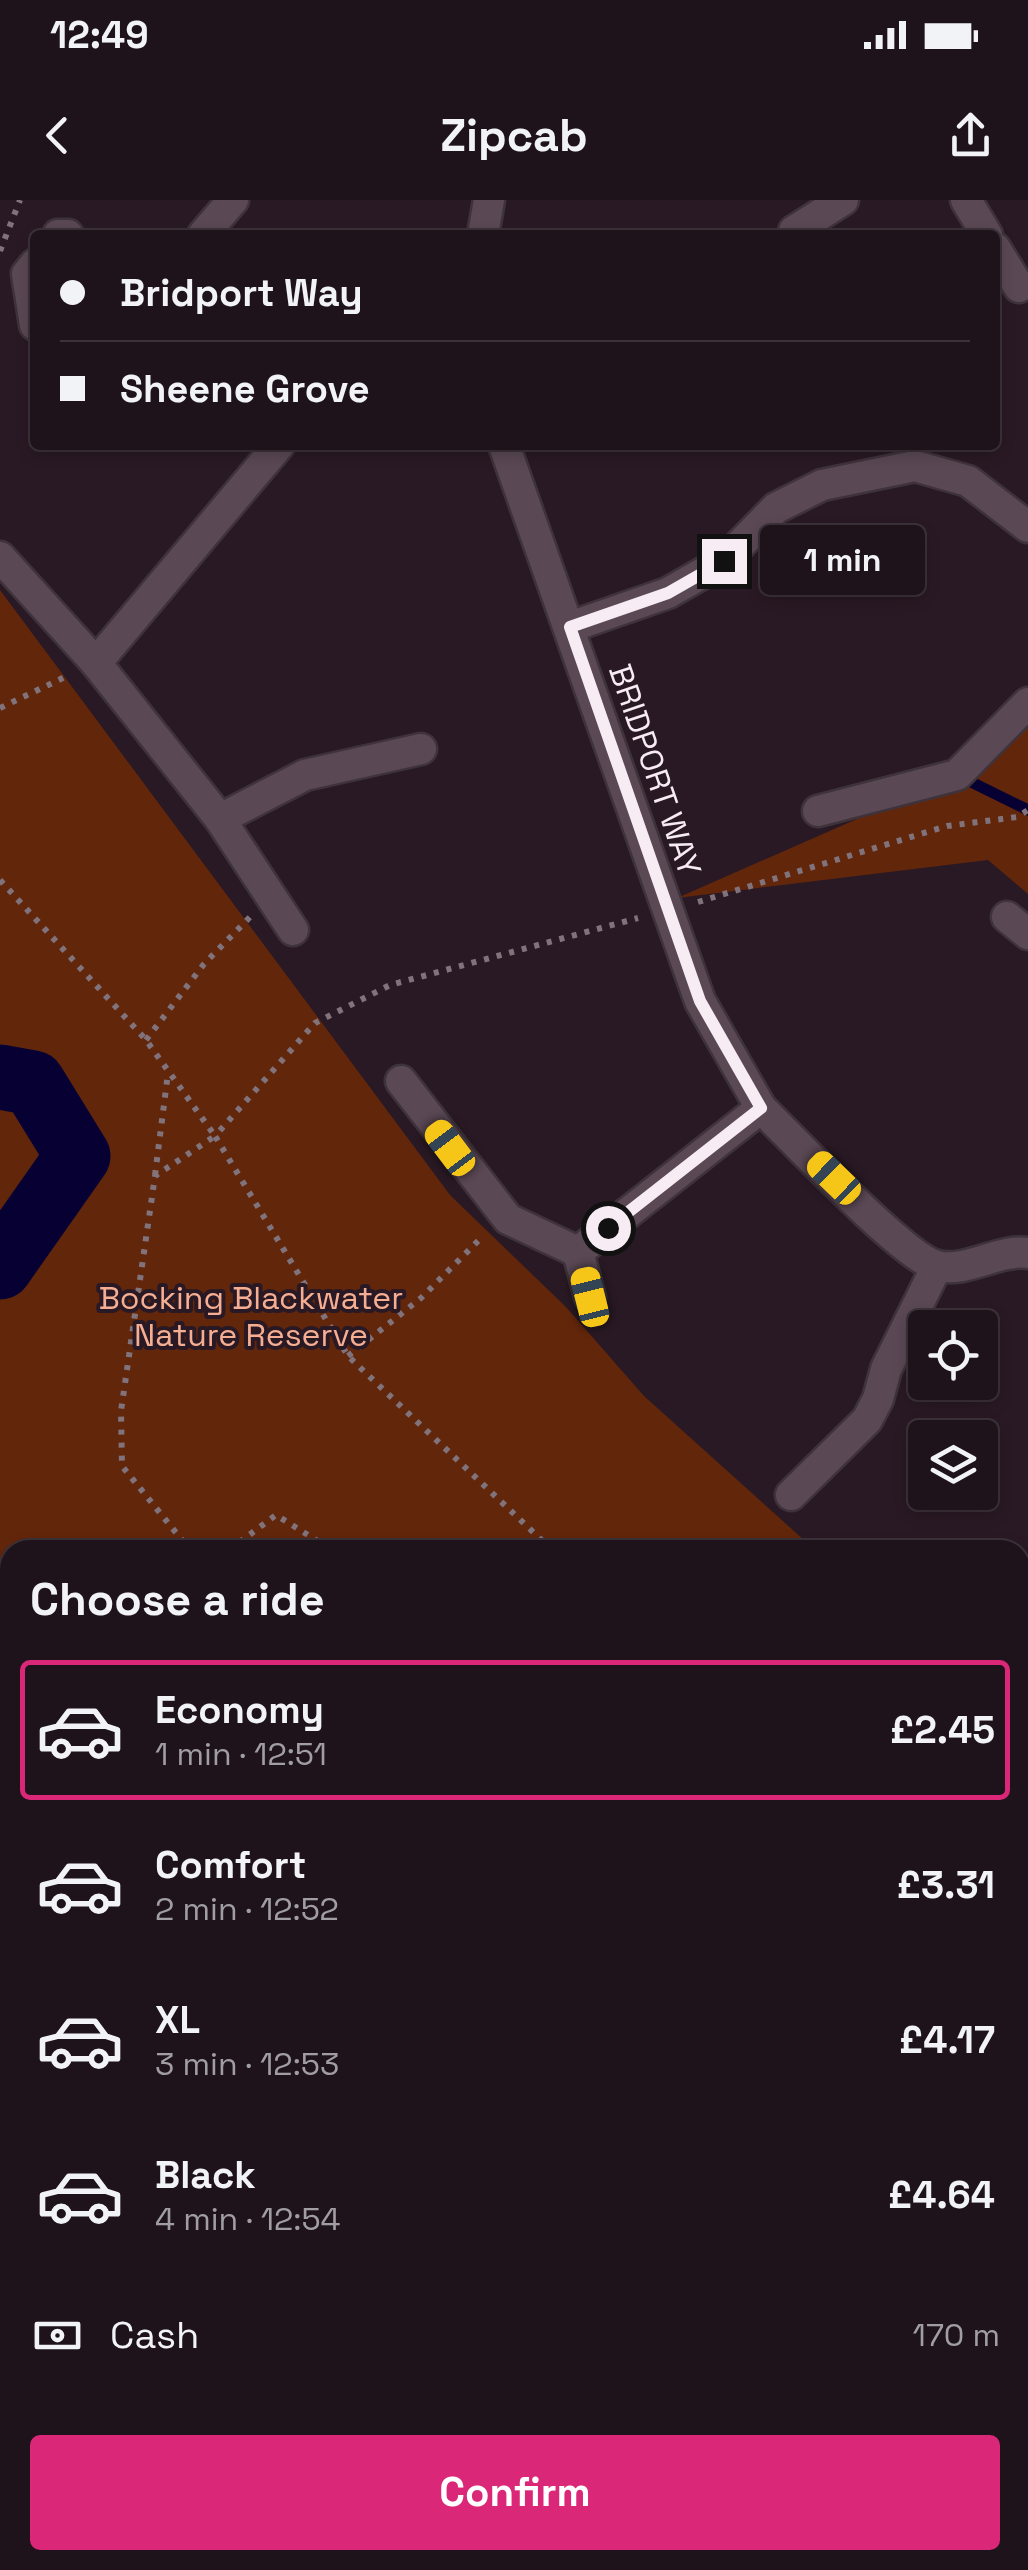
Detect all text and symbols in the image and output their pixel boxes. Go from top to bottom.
text: 12:49 [50,11,149,59]
text: Zipcab [440,107,588,164]
icon: back [30,108,85,163]
icon: share [943,108,998,163]
text: Bridport Way [120,269,363,317]
text: Sheene Grove [120,365,370,413]
callout: 1 min [759,526,924,596]
route end [702,539,747,584]
text: 1 min [803,540,882,580]
street label: BRIDPORT WAY [600,659,710,882]
car [420,1115,480,1181]
car [802,1146,866,1210]
route start [586,1206,631,1251]
car [568,1264,612,1330]
park label: Bocking Blackwater Nature Reserve [99,1278,403,1355]
map controls [908,1310,998,1510]
button: locate [908,1310,998,1400]
button: layers [908,1420,998,1510]
text: Choose a ride [30,1571,325,1628]
icon: car [35,1685,125,1775]
text: Economy [155,1686,324,1734]
text: £2.45 [890,1706,995,1754]
text: 1 min · 12:51 [155,1734,327,1774]
icon: car [35,1840,125,1930]
text: Comfort [155,1841,306,1889]
text: £3.31 [897,1861,995,1909]
text: 2 min · 12:52 [155,1889,339,1929]
icon: car [35,1995,125,2085]
text: XL [155,1996,200,2044]
text: £4.17 [899,2016,995,2064]
text: 3 min · 12:53 [155,2044,339,2084]
icon: car [35,2150,125,2240]
text: Black [155,2151,256,2199]
text: £4.64 [888,2171,995,2219]
text: 4 min · 12:54 [155,2199,341,2239]
icon: cash [30,2308,85,2363]
text: Cash [110,2311,199,2359]
text: 170 m [913,2315,1000,2355]
button: Confirm [30,2435,1000,2550]

